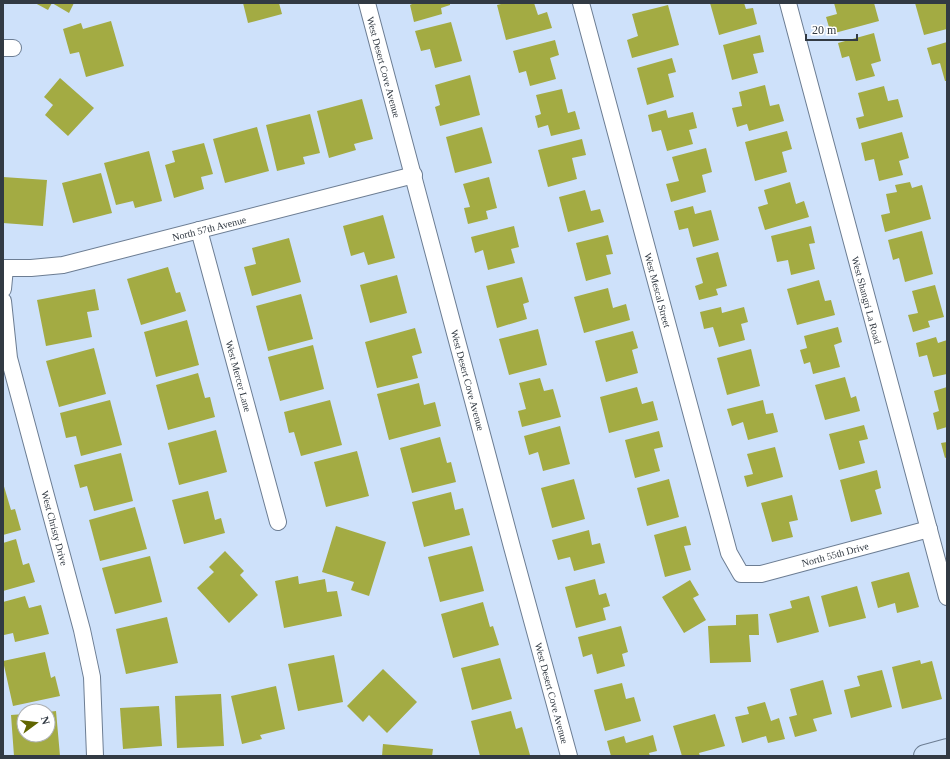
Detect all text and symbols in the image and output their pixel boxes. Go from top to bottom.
street label: West Desert Cove Avenue [365,15,402,119]
scale bar [806,16,857,42]
text: 20 m [812,23,837,37]
street label: North 57th Avenue [171,214,248,243]
street label: West Mescal Street [642,252,673,329]
street label: West Shangri La Road [850,255,883,345]
street label: West Desert Cove Avenue [449,328,486,432]
street label: West Mercer Lane [224,339,253,414]
street label: West Christy Drive [39,490,70,567]
street label: North 55th Drive [800,540,870,569]
street label: West Desert Cove Avenue [533,641,570,745]
north arrow [16,703,56,743]
text: N [39,715,52,726]

